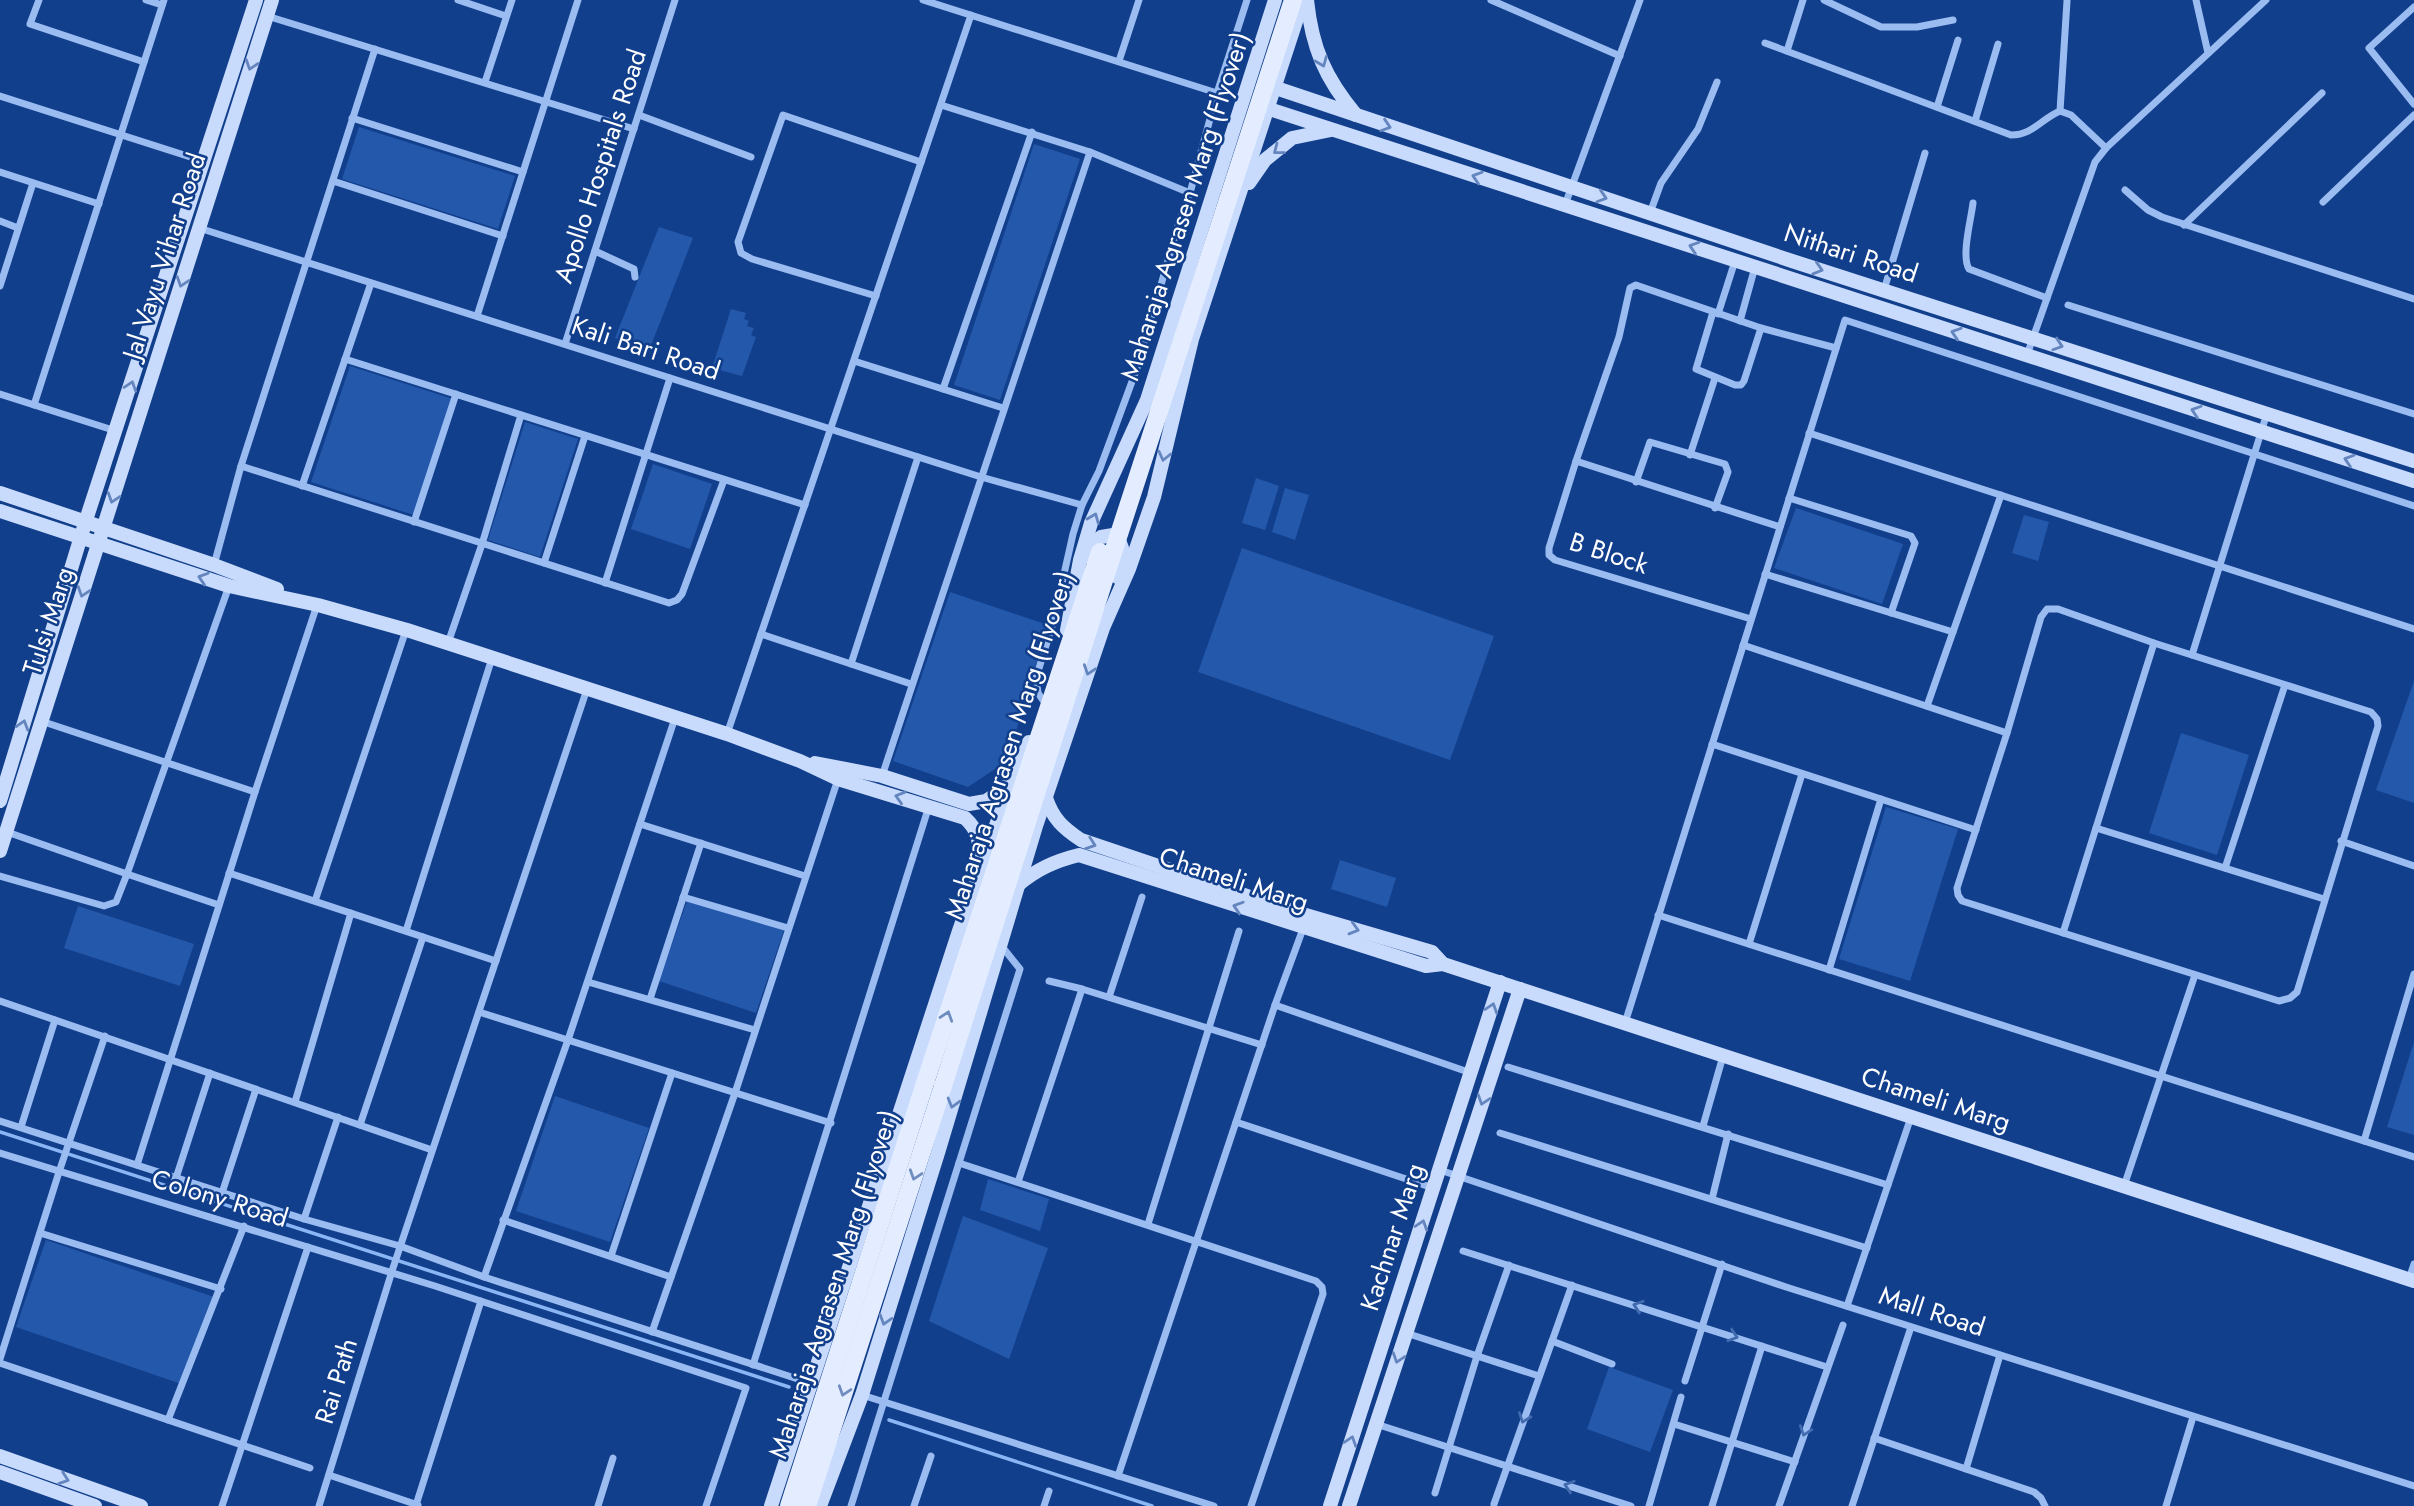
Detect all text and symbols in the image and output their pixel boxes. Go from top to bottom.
street label: Maharaja Agrasen Marg (Flyover) [1111,27,1259,385]
street label: Apollo Hospitals Road [544,44,656,288]
one-way arrow [1314,56,1328,68]
one-way arrow [245,59,260,71]
one-way arrow [1379,118,1392,132]
one-way arrow [1273,142,1286,154]
street label: Jal Vayu Vihar Road [112,148,215,367]
one-way arrow [1472,171,1484,185]
one-way arrow [1596,189,1608,204]
street label: Nithari Road [1779,213,1923,293]
one-way arrow [1688,241,1700,256]
one-way arrow [1811,261,1824,275]
one-way arrow [175,275,190,287]
street label: Kali Bari Road [567,306,725,390]
one-way arrow [1951,327,1963,341]
one-way arrow [2052,337,2064,351]
one-way arrow [123,380,137,393]
one-way arrow [2190,405,2203,419]
one-way arrow [1158,450,1172,462]
one-way arrow [2343,454,2355,469]
one-way arrow [107,492,121,504]
one-way arrow [1086,513,1100,525]
street label: B Block [1565,522,1654,584]
street label: Tulsi Marg [13,562,83,680]
street label: Maharaja Agrasen Marg (Flyover) [935,566,1083,924]
one-way arrow [198,572,210,587]
one-way arrow [77,585,91,597]
one-way arrow [1083,663,1097,676]
one-way arrow [15,720,30,732]
one-way arrow [894,791,906,806]
one-way arrow [1085,836,1097,850]
street label: Chameli Marg [1154,837,1314,921]
one-way arrow [1233,900,1245,915]
one-way arrow [1348,921,1360,936]
one-way arrow [1484,1003,1498,1015]
one-way arrow [939,1010,953,1022]
street label: Chameli Marg [1856,1057,2016,1141]
one-way arrow [1477,1093,1491,1106]
one-way arrow [946,1097,961,1109]
street label: Maharaja Agrasen Marg (Flyover) [759,1105,907,1463]
street label: Kachnar Marg [1350,1158,1434,1316]
street label: Colony Road [147,1159,293,1237]
one-way arrow [908,1168,923,1180]
one-way arrow [1413,1219,1428,1231]
street label: Mall Road [1874,1276,1990,1346]
one-way arrow [1633,1299,1645,1314]
one-way arrow [879,1314,894,1326]
one-way arrow [1726,1328,1739,1342]
street label: Rai Path [305,1334,367,1428]
one-way arrow [1392,1352,1406,1364]
one-way arrow [838,1384,852,1396]
one-way arrow [1518,1411,1532,1423]
one-way arrow [1799,1425,1813,1437]
one-way arrow [1343,1435,1358,1447]
one-way arrow [58,1471,70,1485]
one-way arrow [1563,1479,1575,1494]

